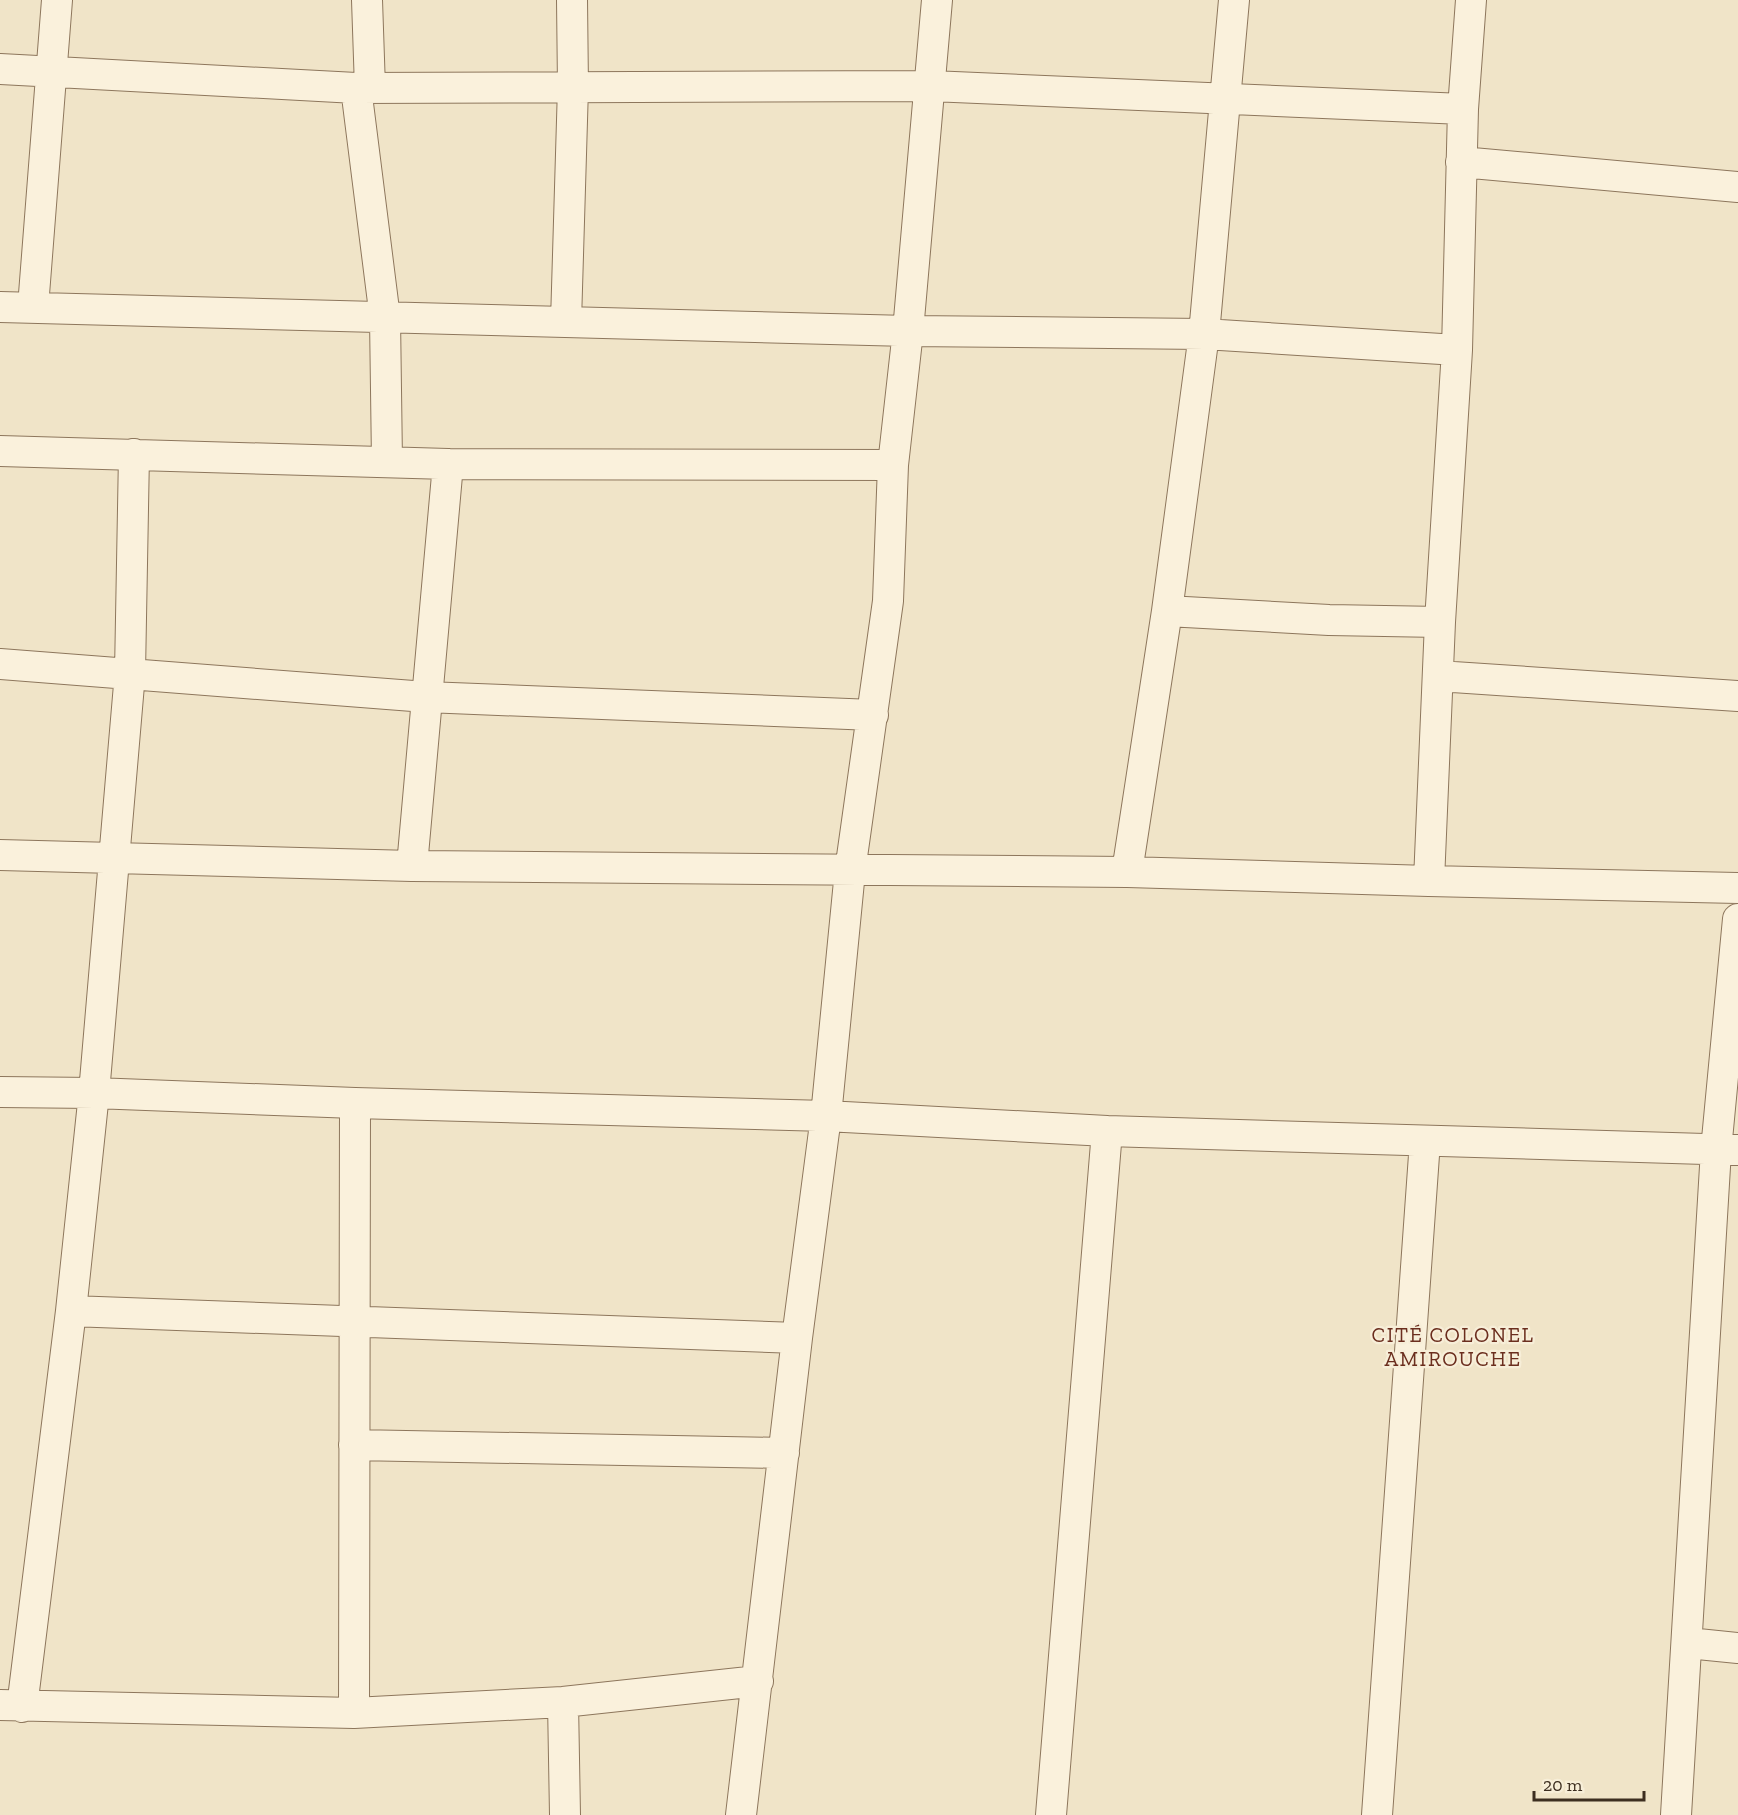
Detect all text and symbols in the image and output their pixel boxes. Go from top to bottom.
district label: CITÉ COLONEL AMIROUCHE [1372,1322,1534,1371]
scale bar [1534,1764,1644,1802]
text: 20 m [1543,1774,1583,1796]

